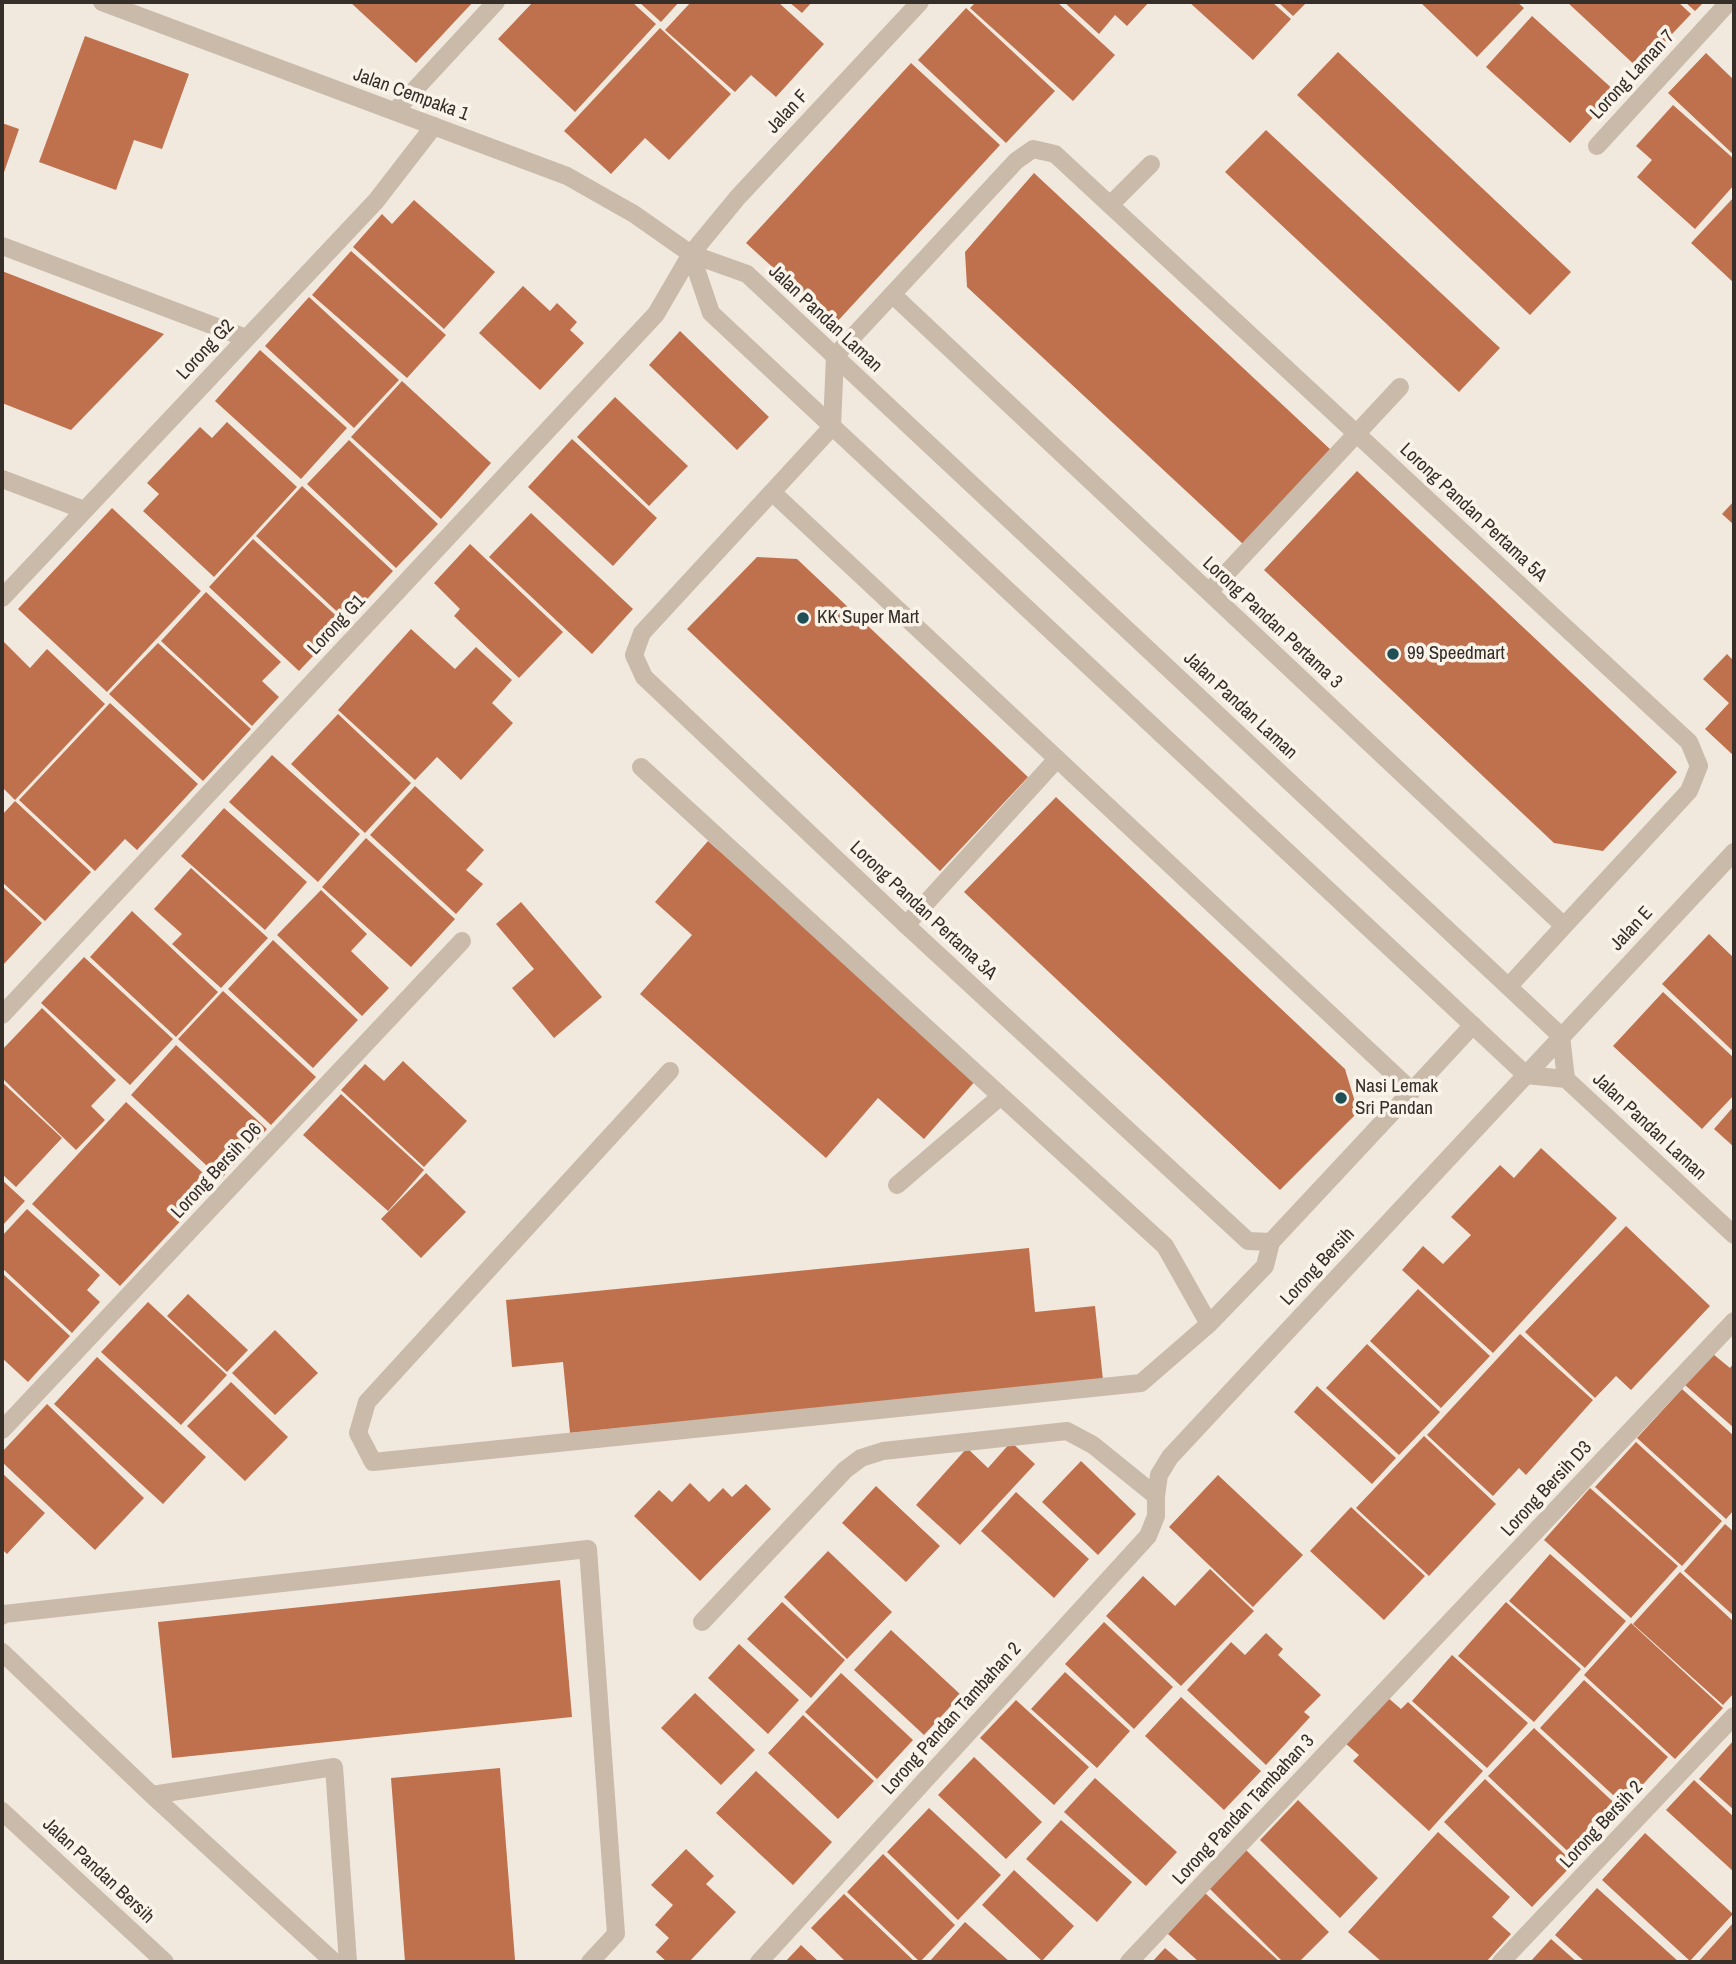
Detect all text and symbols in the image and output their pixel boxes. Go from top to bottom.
street label: Lorong Laman 7 [1586,26,1680,124]
street label: Jalan Cempaka 1 [350,64,472,126]
street label: Jalan F [762,86,814,138]
street label: Jalan Pandan Laman [763,260,887,378]
street label: Lorong G2 [173,315,239,385]
street label: Lorong Pandan Pertama 5A [1395,439,1551,587]
street label: Lorong Pandan Pertama 3 [1197,552,1347,694]
street label: Lorong G1 [304,590,370,660]
place label: KK Super Mart [817,607,919,629]
marker: KK Super Mart [795,610,811,626]
place label: 99 Speedmart [1407,643,1505,665]
marker: 99 Speedmart [1385,646,1401,662]
street label: Jalan Pandan Laman [1178,647,1302,765]
street label: Lorong Pandan Pertama 3A [845,837,1001,985]
street label: Jalan E [1606,902,1658,956]
street label: Jalan Pandan Laman [1587,1068,1711,1186]
place label: Nasi Lemak Sri Pandan [1355,1076,1438,1120]
marker: Nasi Lemak Sri Pandan [1333,1090,1349,1106]
street label: Lorong Bersih D6 [167,1119,267,1223]
street label: Lorong Bersih [1276,1223,1360,1311]
street label: Lorong Bersih D3 [1497,1437,1597,1541]
street label: Lorong Pandan Tambahan 2 [878,1638,1026,1800]
street label: Lorong Pandan Tambahan 3 [1169,1730,1319,1890]
street label: Lorong Bersih 2 [1556,1777,1648,1873]
street label: Jalan Pandan Bersih [37,1813,159,1929]

